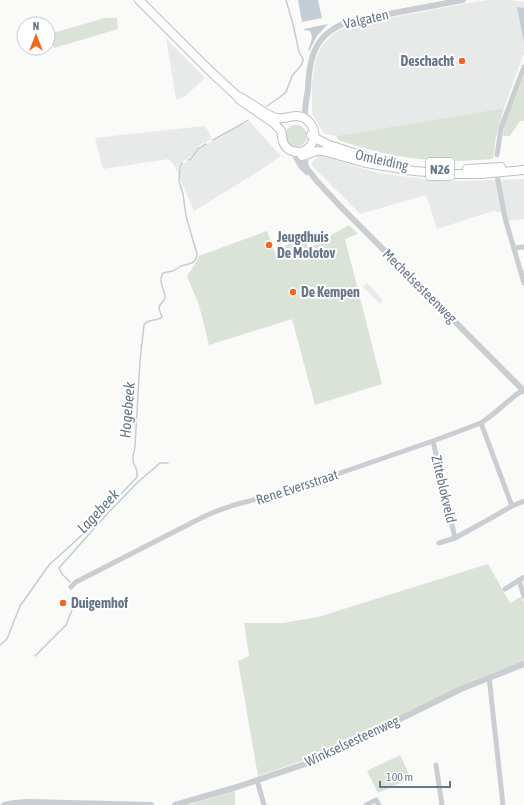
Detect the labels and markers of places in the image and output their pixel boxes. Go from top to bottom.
place label: Deschacht [400,53,454,69]
marker: Deschacht [457,56,467,66]
place label: Jeugdhuis De Molotov [276,229,336,261]
marker: Jeugdhuis De Molotov [264,240,274,250]
place label: De Kempen [301,284,360,300]
marker: De Kempen [288,287,298,297]
place label: Duigemhof [71,595,128,611]
marker: Duigemhof [58,598,68,608]

